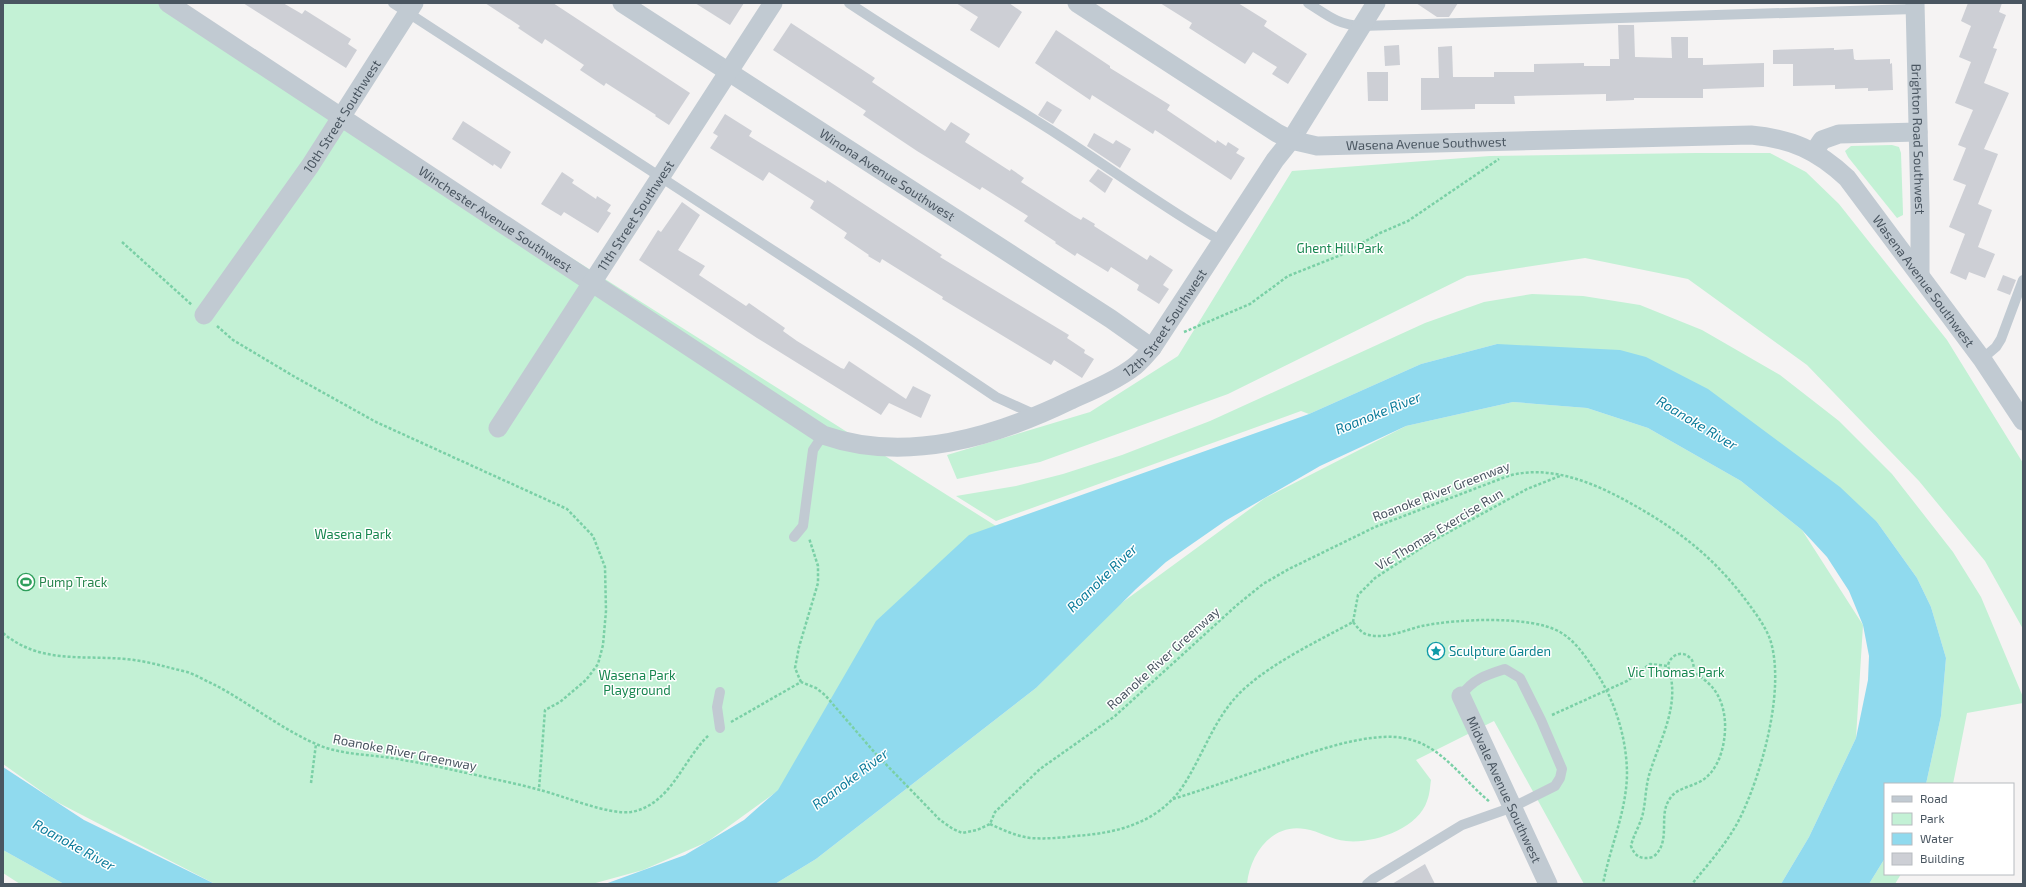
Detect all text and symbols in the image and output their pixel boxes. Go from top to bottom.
street label: 10th Street Southwest [300,56,384,176]
street label: Brighton Road Southwest [1908,63,1928,214]
street label: Winona Avenue Southwest [817,125,958,224]
street label: Wasena Avenue Southwest [1346,133,1507,153]
street label: 11th Street Southwest [594,157,677,274]
street label: Winchester Avenue Southwest [415,162,575,275]
street label: Wasena Avenue Southwest [1869,212,1978,350]
park label: Ghent Hill Park [1297,240,1384,256]
street label: 12th Street Southwest [1120,266,1210,380]
water label: Roanoke River [1332,387,1424,437]
water label: Roanoke River [1654,392,1741,453]
street label: Roanoke River Greenway [1370,457,1512,525]
street label: Vic Thomas Exercise Run [1372,485,1506,573]
park label: Wasena Park [314,526,392,542]
water label: Roanoke River [1063,540,1141,615]
sports icon: Pump Track [16,572,36,592]
place label: Pump Track [39,574,108,590]
street label: Roanoke River Greenway [1103,603,1223,713]
place icon: Sculpture Garden [1426,641,1446,661]
place label: Sculpture Garden [1449,643,1551,659]
park label: Vic Thomas Park [1627,664,1725,680]
park label: Wasena Park Playground [598,667,676,698]
street label: Midvale Avenue Southwest [1463,714,1545,865]
street label: Roanoke River Greenway [332,730,478,774]
water label: Roanoke River [808,744,891,813]
legend [1884,783,2014,875]
text: Road [1920,791,1948,805]
text: Park [1920,811,1945,825]
water label: Roanoke River [30,815,119,874]
text: Water [1920,831,1954,845]
text: Building [1920,851,1965,865]

